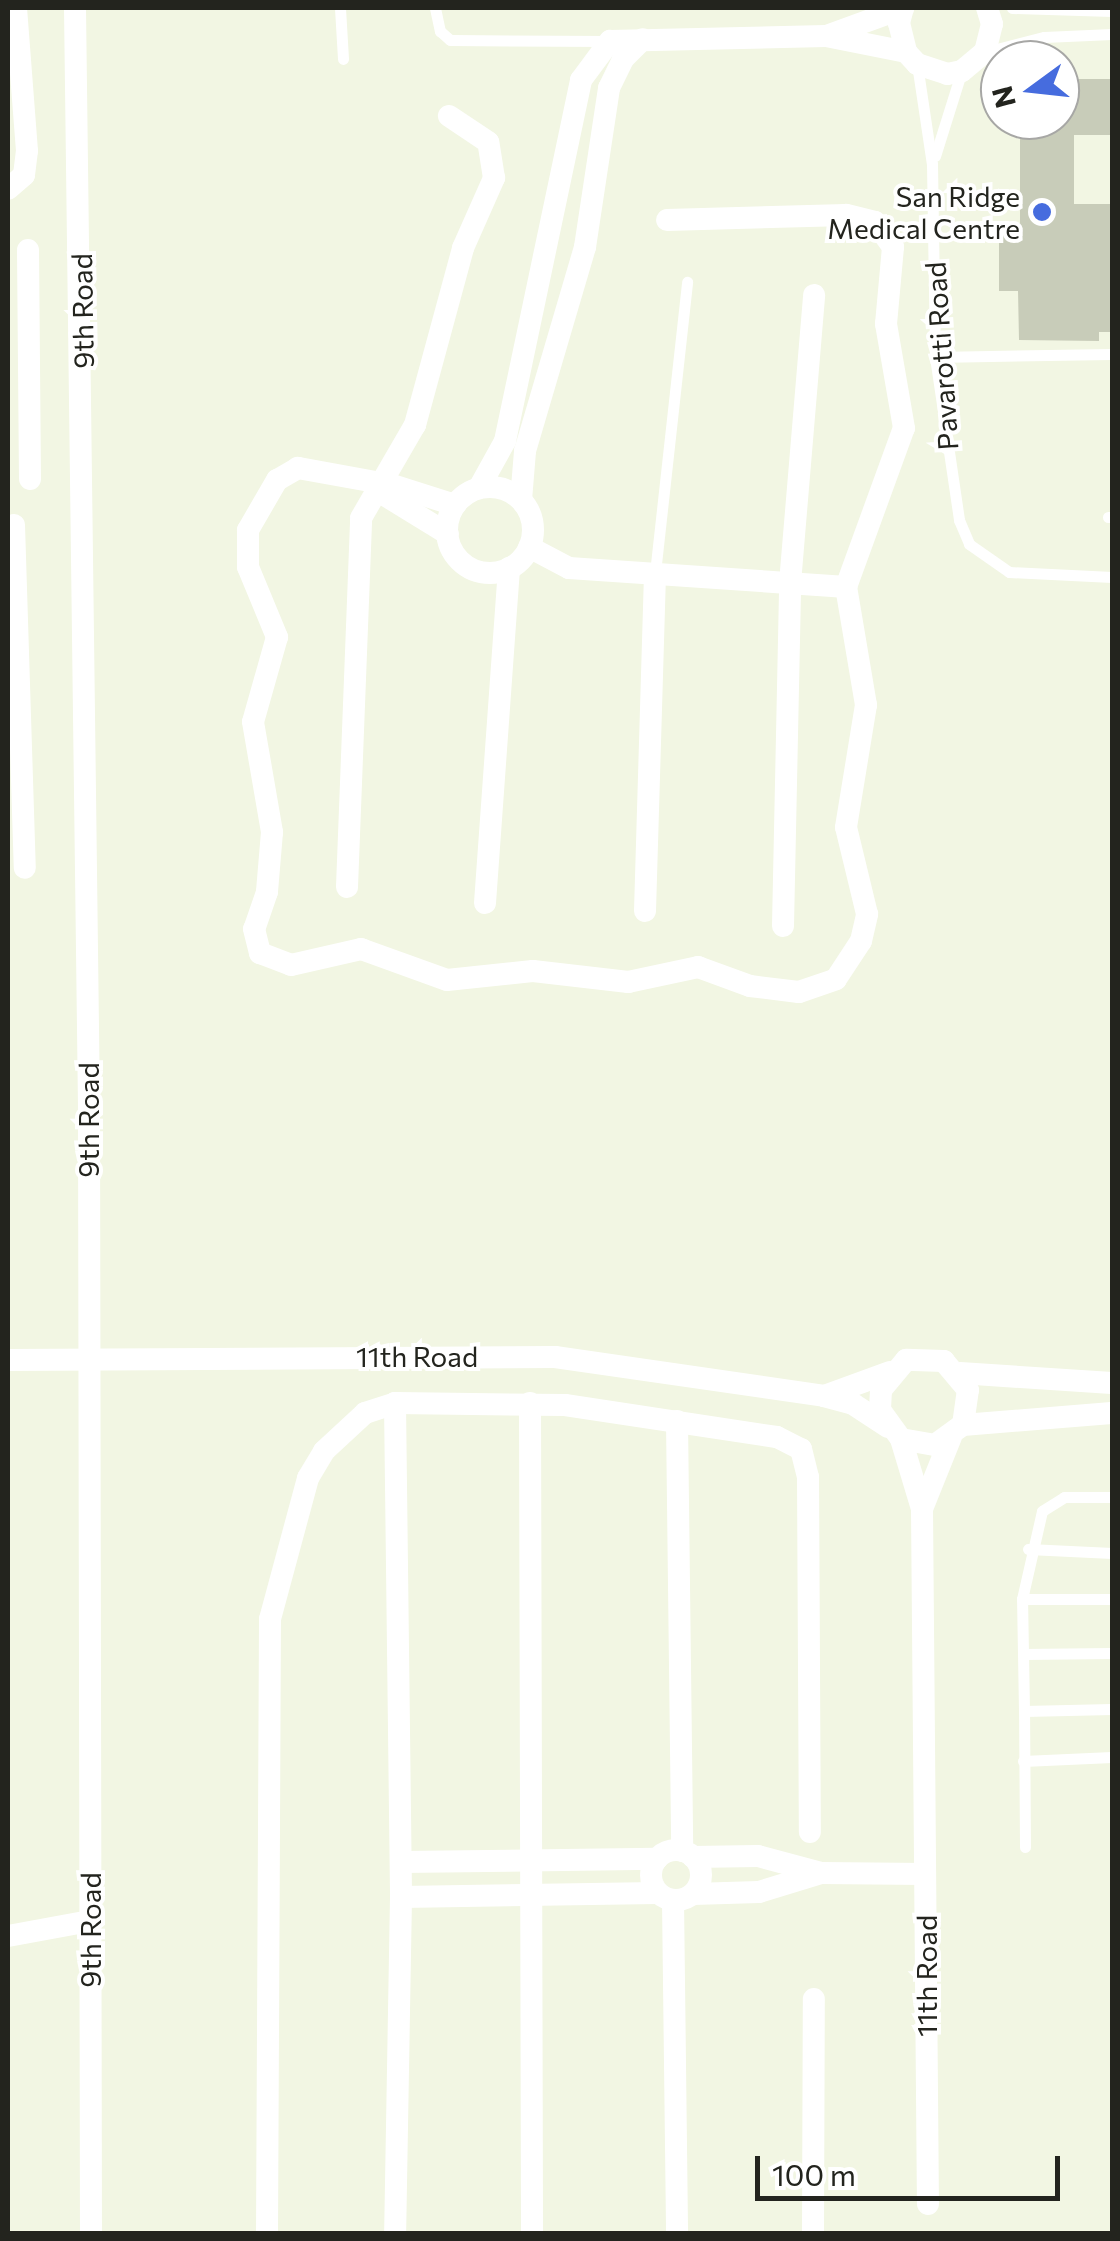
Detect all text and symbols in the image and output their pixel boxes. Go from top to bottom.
north arrow [980,40,1080,140]
text: N [984,83,1022,112]
place label: San Ridge Medical Centre [827,179,1020,245]
marker: San Ridge Medical Centre [1029,199,1055,225]
street label: 9th Road [64,253,100,369]
street label: Pavarotti Road [918,261,964,451]
street label: 9th Road [71,1062,105,1178]
street label: 11th Road [356,1339,478,1373]
street label: 9th Road [73,1872,107,1988]
street label: 11th Road [909,1915,943,2037]
scale bar [760,2136,1065,2198]
text: 100 m [772,2155,856,2192]

